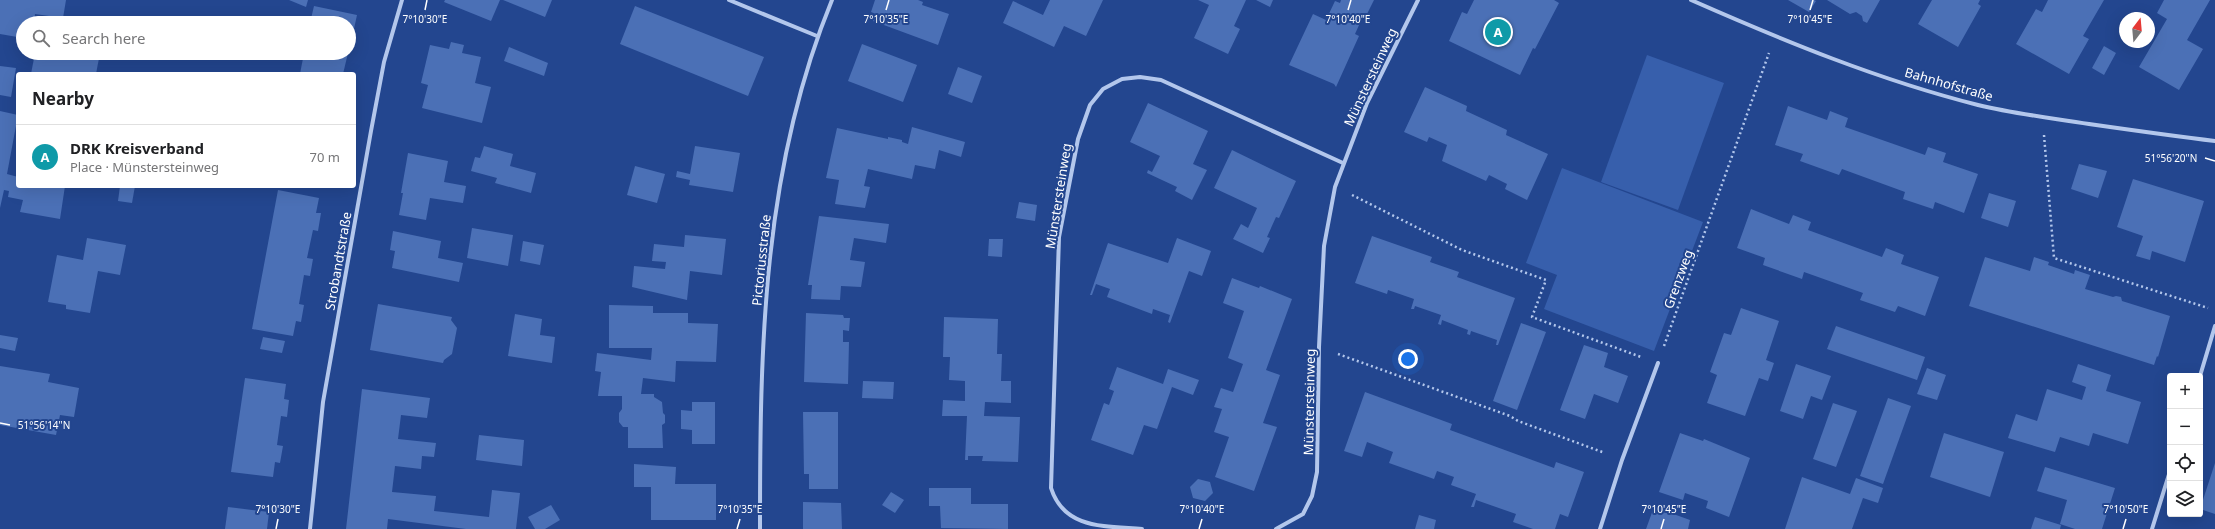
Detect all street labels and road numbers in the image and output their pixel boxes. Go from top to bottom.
street label: Münstersteinweg [1339,25,1401,129]
street label: Bahnhofstraße [1903,63,1995,105]
street label: Münstersteinweg [1041,142,1075,250]
street label: Strobandtstraße [320,210,356,312]
street label: Pictoriusstraße [747,213,775,307]
street label: Grenzweg [1659,247,1697,311]
street label: Münstersteinweg [1299,349,1319,455]

